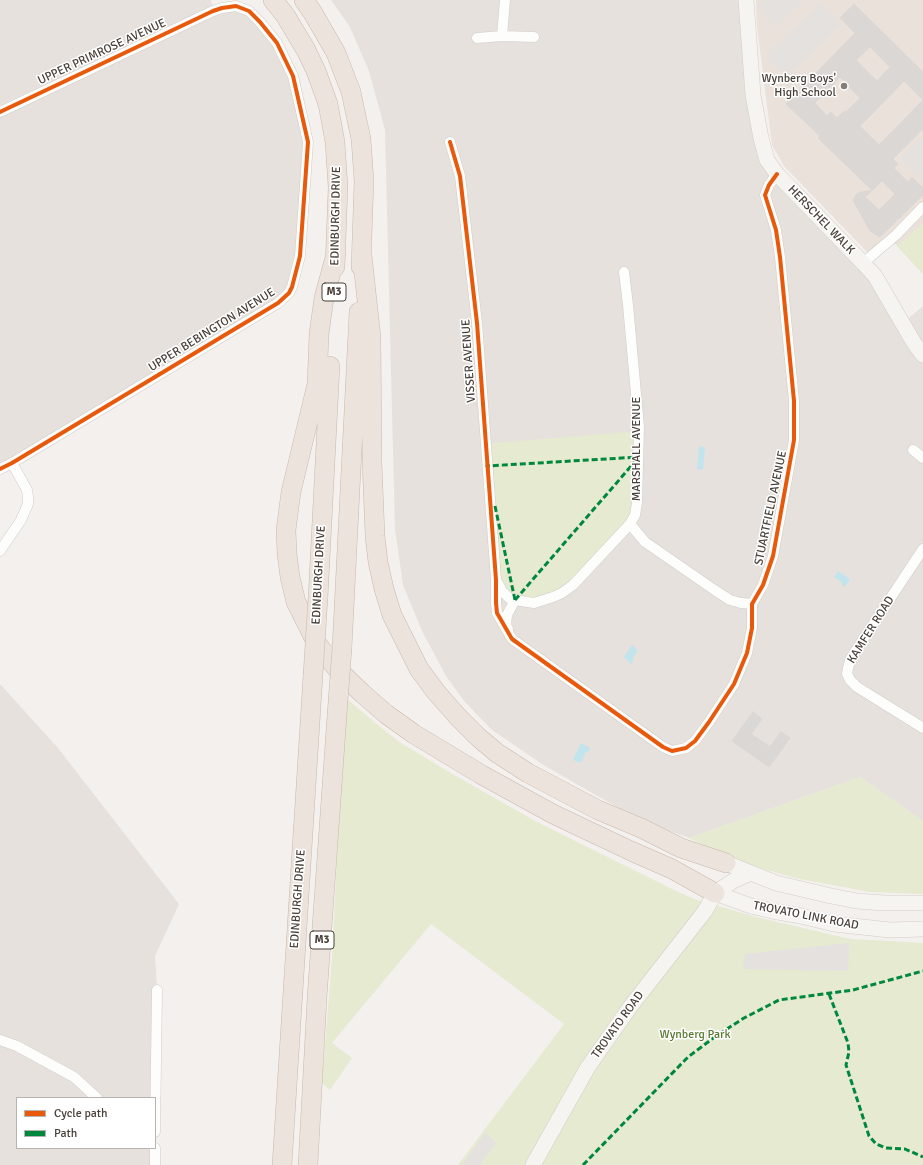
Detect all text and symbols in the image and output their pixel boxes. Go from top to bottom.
street label: UPPER PRIMROSE AVENUE [36,16,168,88]
place label: Wynberg Boys' High School [761,72,836,100]
marker: Wynberg Boys' High School [839,81,849,91]
street label: EDINBURGH DRIVE [328,166,344,266]
street label: HERSCHEL WALK [785,183,857,257]
road number: M3 [322,283,346,301]
street label: UPPER BEBINGTON AVENUE [146,285,278,375]
street label: VISSER AVENUE [459,319,479,403]
street label: MARSHALL AVENUE [630,397,644,501]
street label: STUARTFIELD AVENUE [752,449,790,567]
street label: EDINBURGH DRIVE [309,525,329,625]
street label: KAMFER ROAD [845,594,897,666]
street label: EDINBURGH DRIVE [287,849,309,949]
street label: TROVATO LINK ROAD [752,899,860,933]
road number: M3 [310,931,334,949]
street label: TROVATO ROAD [589,989,647,1061]
park label: Wynberg Park [660,1028,730,1042]
legend [16,1097,156,1149]
text: Cycle path [54,1106,107,1121]
text: Path [54,1126,77,1141]

